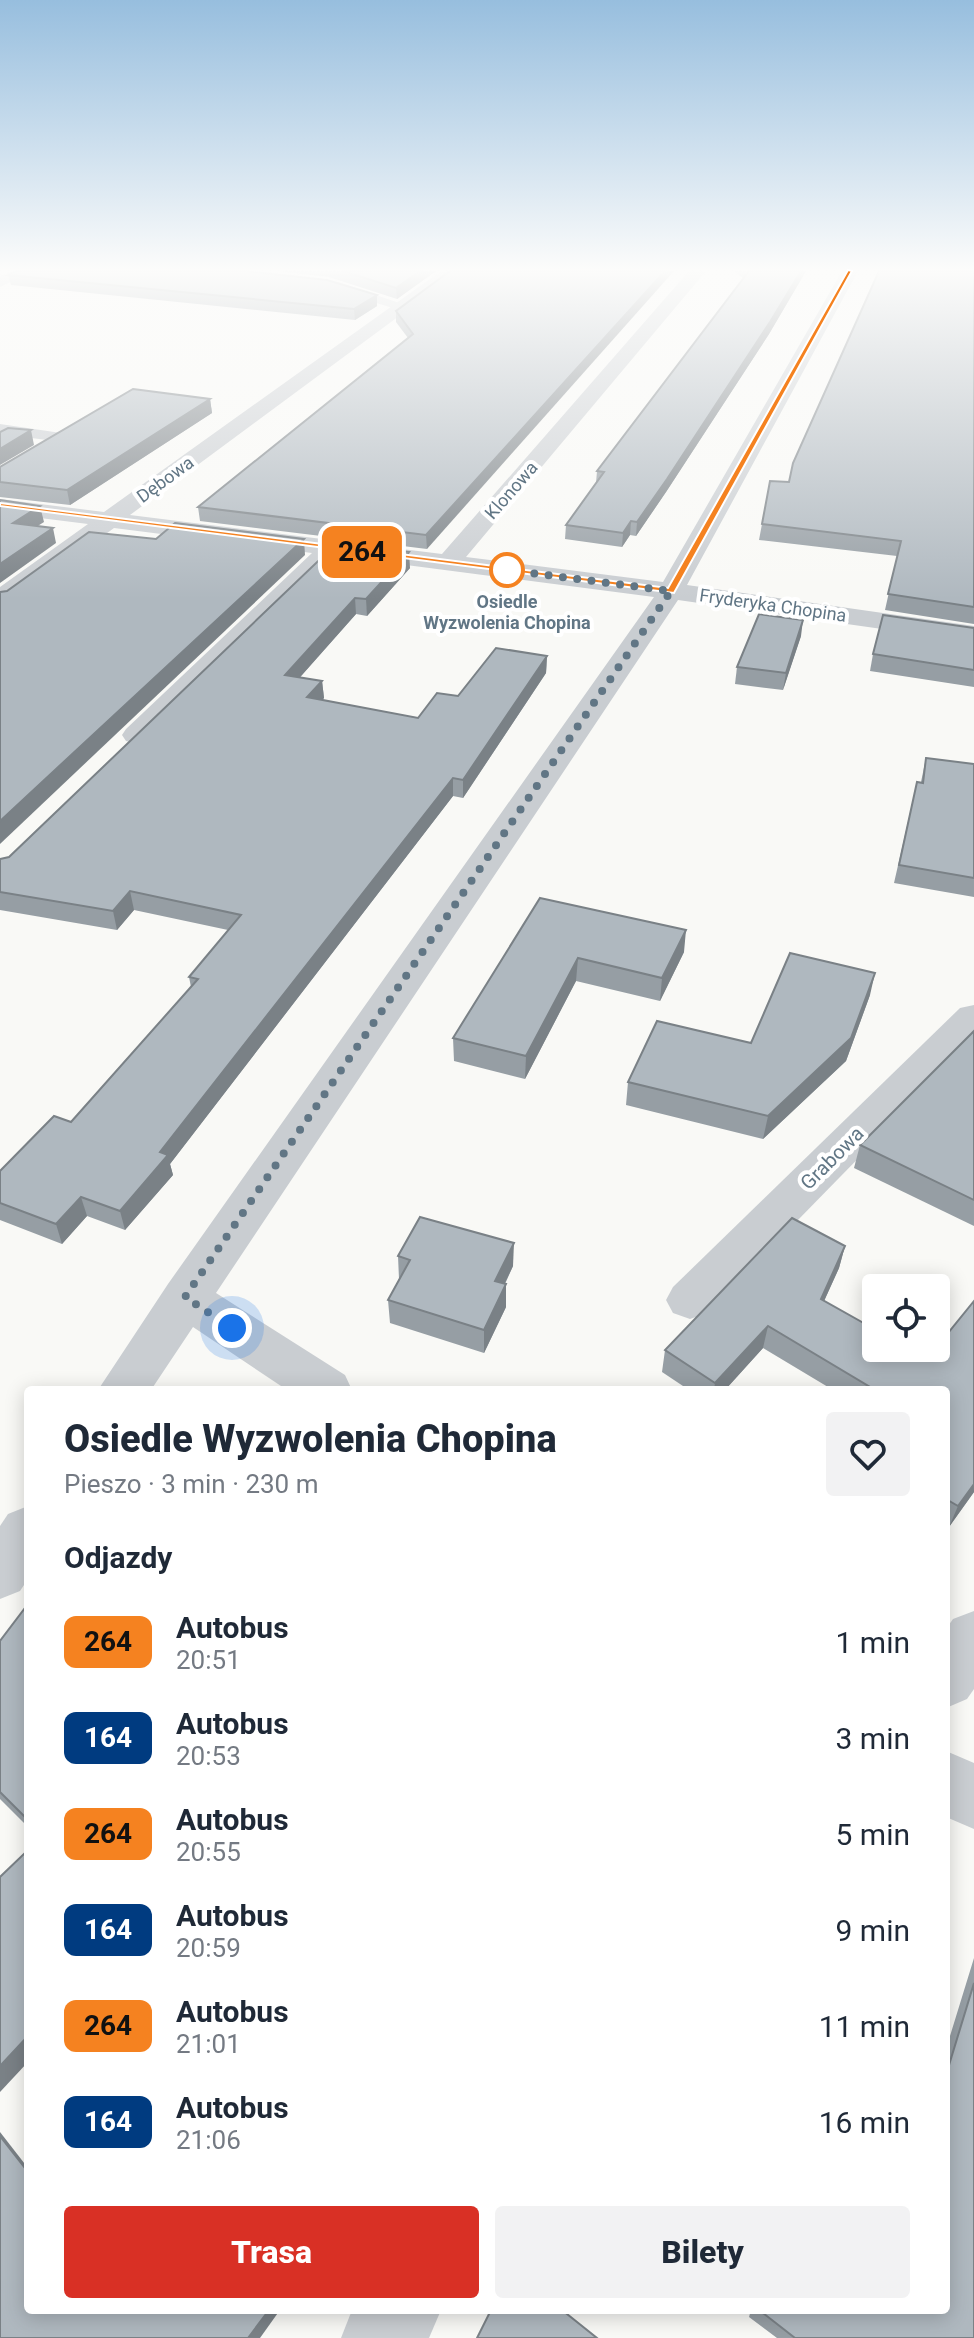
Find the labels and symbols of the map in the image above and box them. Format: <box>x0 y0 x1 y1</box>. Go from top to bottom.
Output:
street label: Dębowa <box>133 451 197 507</box>
street label: Klonowa <box>480 457 542 523</box>
line badge: 264 <box>316 526 408 578</box>
marker: Osiedle Wyzwolenia Chopina <box>490 553 524 587</box>
street label: Fryderyka Chopina <box>698 584 848 626</box>
place label: Osiedle Wyzwolenia Chopina <box>423 591 591 633</box>
street label: Grabowa <box>795 1121 869 1195</box>
your location <box>212 1308 252 1348</box>

